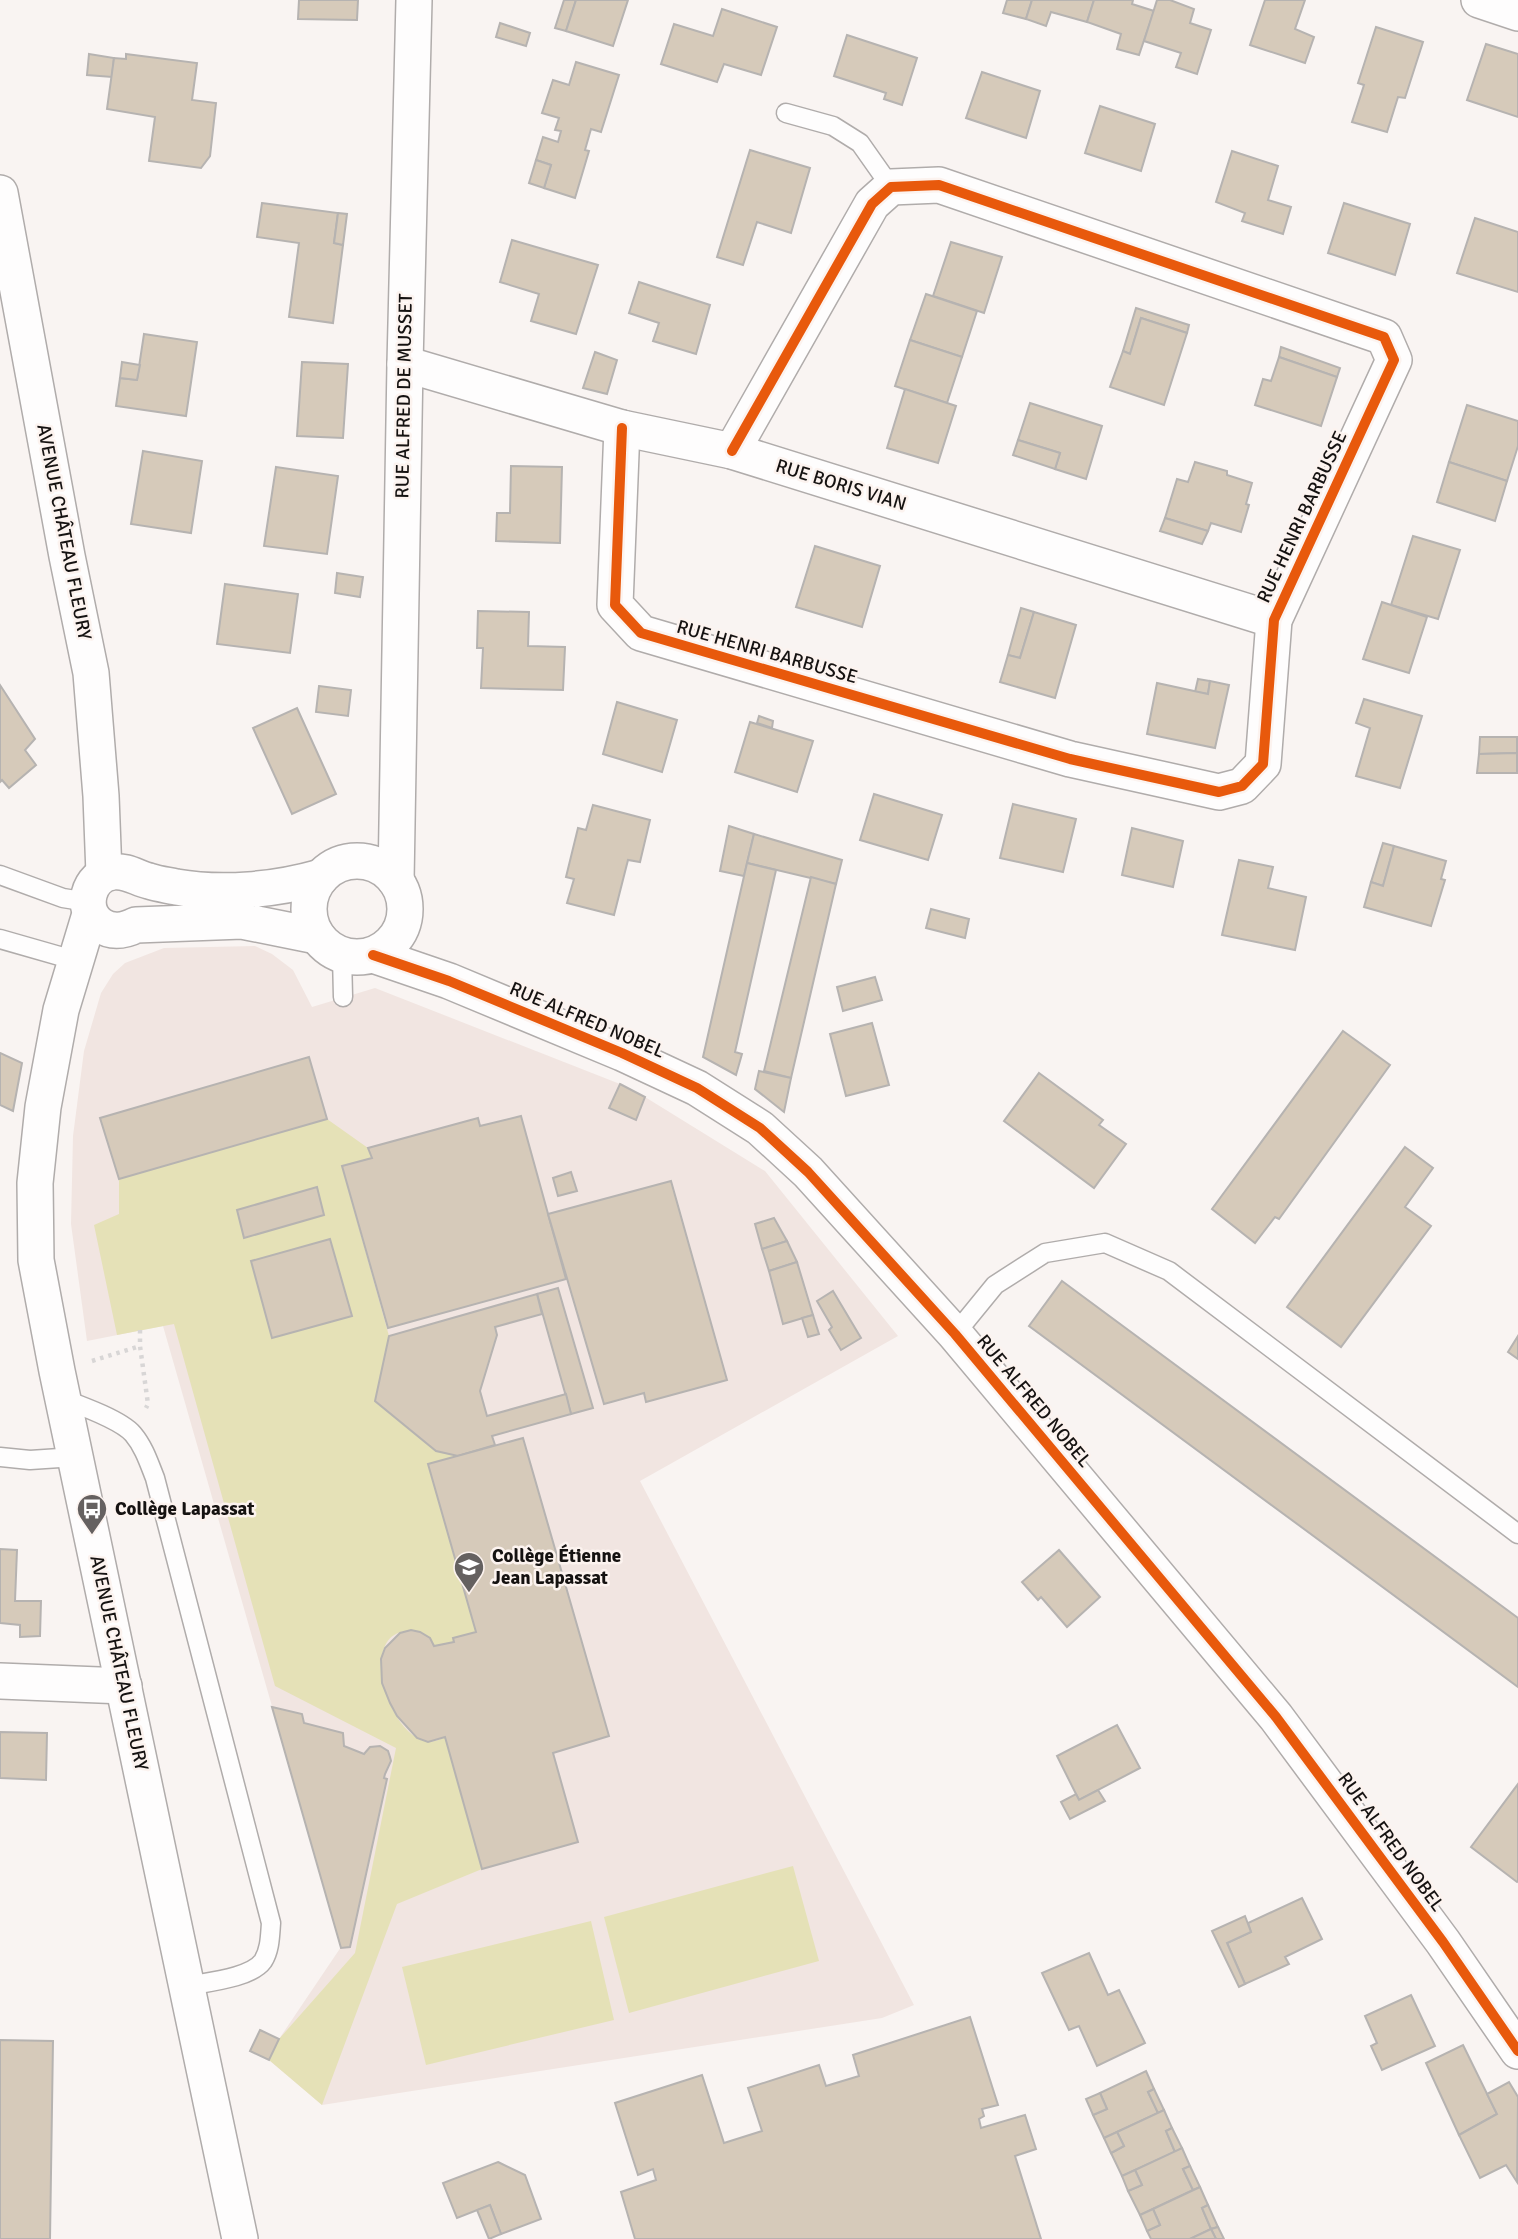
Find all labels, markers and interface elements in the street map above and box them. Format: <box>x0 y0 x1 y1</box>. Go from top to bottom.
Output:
street label: RUE ALFRED DE MUSSET <box>390 293 418 499</box>
street label: AVENUE CHÂTEAU FLEURY <box>31 422 97 642</box>
street label: RUE HENRI BARBUSSE <box>1252 427 1352 607</box>
street label: RUE BORIS VIAN <box>773 454 909 516</box>
street label: RUE HENRI BARBUSSE <box>674 615 860 689</box>
street label: RUE ALFRED NOBEL <box>506 977 668 1064</box>
street label: RUE ALFRED NOBEL <box>971 1330 1097 1473</box>
bus stop icon: Collège Lapassat <box>75 1492 109 1536</box>
place label: Collège Lapassat <box>115 1497 254 1521</box>
place label: Collège Étienne Jean Lapassat <box>492 1544 621 1590</box>
school or university icon: Collège Étienne Jean Lapassat <box>452 1550 486 1594</box>
street label: AVENUE CHÂTEAU FLEURY <box>84 1553 154 1773</box>
street label: RUE ALFRED NOBEL <box>1332 1768 1450 1916</box>

